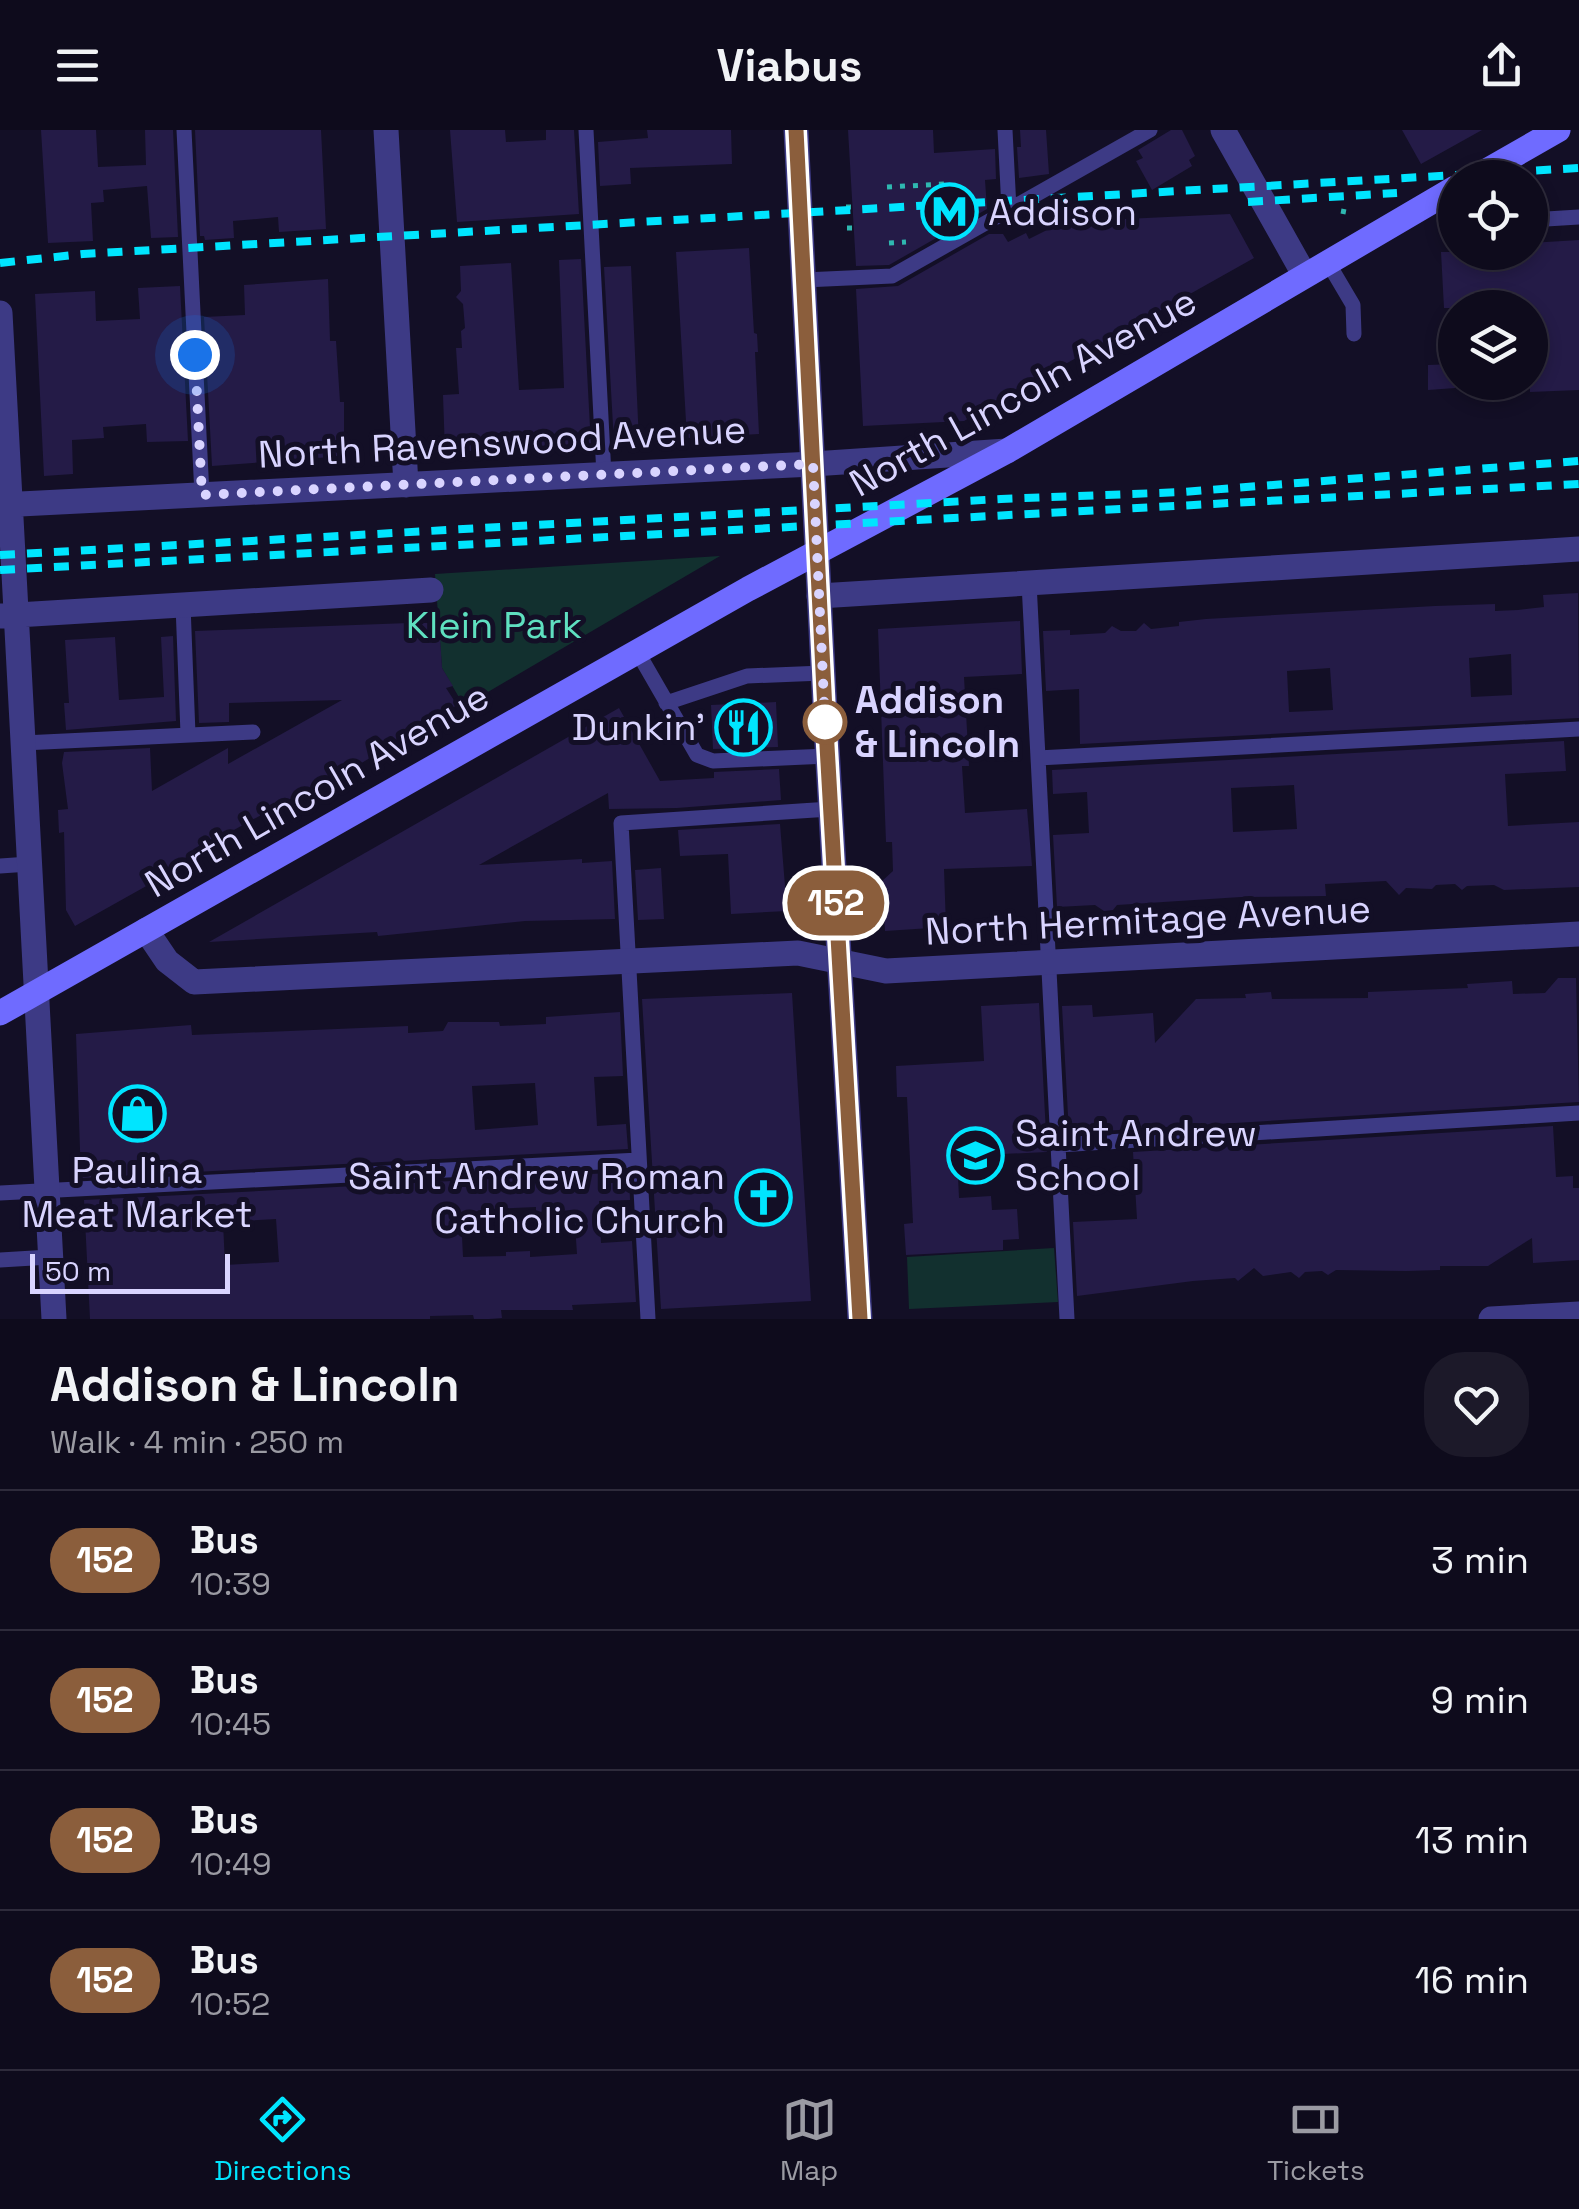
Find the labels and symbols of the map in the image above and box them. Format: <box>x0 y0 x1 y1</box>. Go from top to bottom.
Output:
metro station icon: Addison <box>919 182 979 242</box>
place label: Addison <box>988 188 1137 236</box>
street label: North Lincoln Avenue <box>841 277 1205 507</box>
your location <box>170 330 220 380</box>
street label: North Ravenswood Avenue <box>257 405 747 479</box>
park label: Klein Park <box>406 601 582 649</box>
street label: North Lincoln Avenue <box>136 672 498 908</box>
place label: Addison & Lincoln <box>855 676 1020 768</box>
restaurant icon: Dunkin' <box>714 697 774 757</box>
marker: Addison & Lincoln <box>804 701 846 743</box>
place label: Dunkin' <box>572 703 705 751</box>
line badge: 152 <box>778 870 894 936</box>
street label: North Hermitage Avenue <box>924 884 1372 956</box>
shop icon: Paulina Meat Market <box>107 1083 167 1143</box>
place label: Saint Andrew School <box>1015 1109 1257 1201</box>
school or university icon: Saint Andrew School <box>946 1125 1006 1185</box>
place label: Paulina Meat Market <box>22 1146 252 1238</box>
place label: Saint Andrew Roman Catholic Church <box>348 1152 725 1244</box>
church icon: Saint Andrew Roman Catholic Church <box>734 1168 794 1228</box>
scale bar <box>30 1249 230 1294</box>

